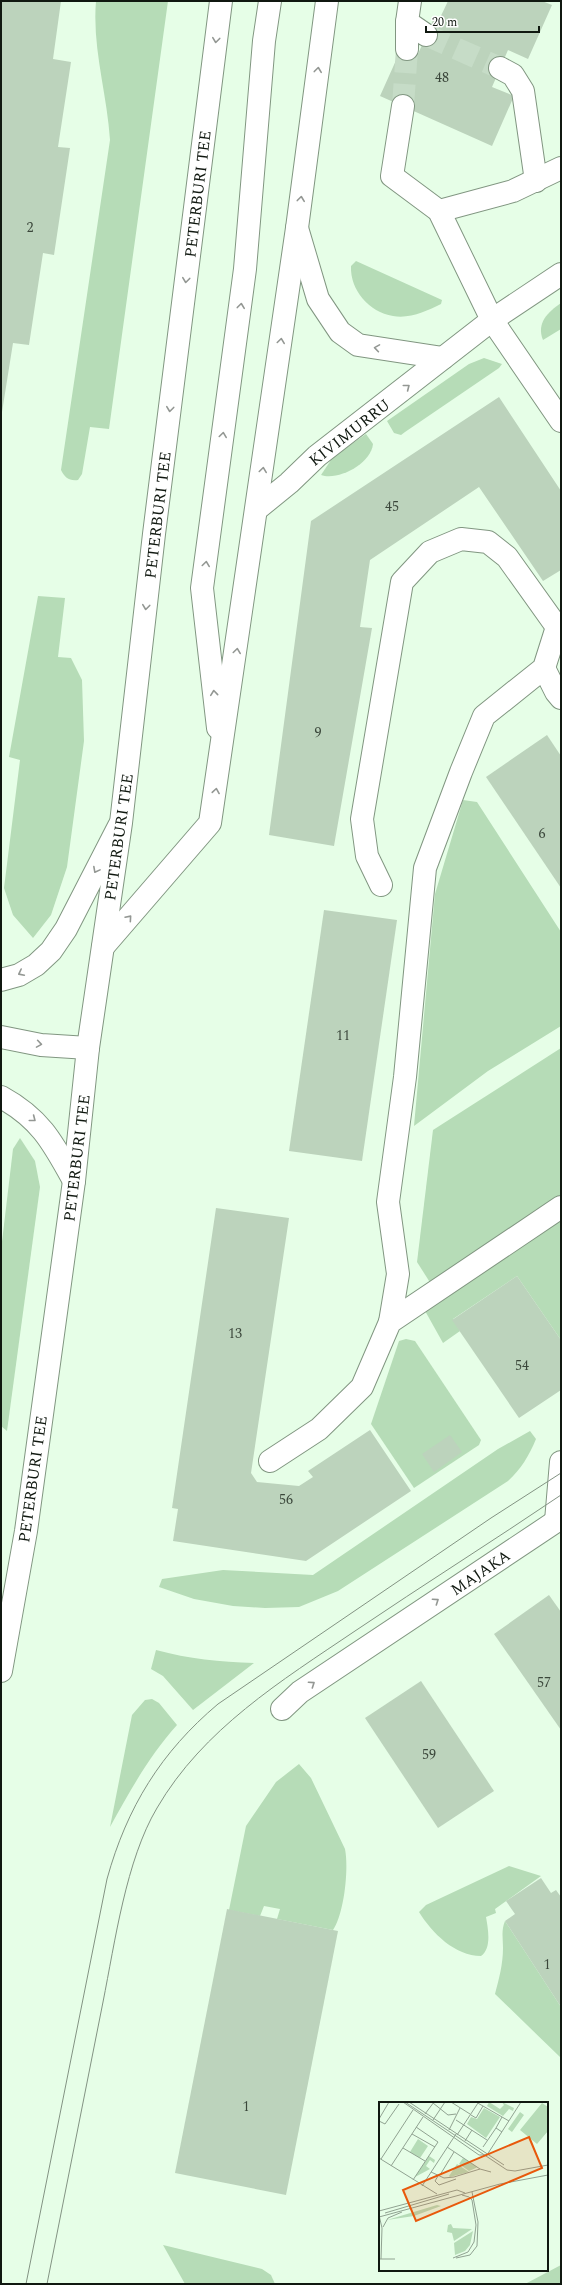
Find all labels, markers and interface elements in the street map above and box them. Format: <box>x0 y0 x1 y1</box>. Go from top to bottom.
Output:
scale bar <box>426 8 539 34</box>
text: 20 m <box>432 13 457 32</box>
one-way arrow <box>212 37 221 43</box>
one-way arrow <box>313 67 322 73</box>
house number: 48 <box>435 67 449 88</box>
street label: PETERBURI TEE <box>178 129 218 259</box>
one-way arrow <box>296 196 305 202</box>
house number: 2 <box>27 217 34 238</box>
one-way arrow <box>182 277 191 283</box>
one-way arrow <box>236 303 245 309</box>
one-way arrow <box>276 338 285 344</box>
one-way arrow <box>374 344 380 353</box>
one-way arrow <box>402 384 409 391</box>
street label: KIVIMURRU <box>304 393 396 472</box>
one-way arrow <box>166 406 175 412</box>
one-way arrow <box>218 432 227 438</box>
street label: PETERBURI TEE <box>138 450 178 580</box>
one-way arrow <box>258 467 267 473</box>
house number: 45 <box>385 496 399 517</box>
one-way arrow <box>201 560 210 567</box>
one-way arrow <box>142 604 151 610</box>
one-way arrow <box>232 648 241 655</box>
one-way arrow <box>210 690 219 696</box>
house number: 9 <box>315 722 322 743</box>
street label: PETERBURI TEE <box>98 772 140 902</box>
one-way arrow <box>211 788 220 794</box>
house number: 6 <box>539 823 546 844</box>
one-way arrow <box>94 866 101 874</box>
one-way arrow <box>124 915 131 922</box>
one-way arrow <box>18 968 25 976</box>
house number: 11 <box>336 1025 350 1046</box>
one-way arrow <box>36 1039 42 1048</box>
street label: PETERBURI TEE <box>57 1093 97 1223</box>
one-way arrow <box>28 1115 35 1122</box>
house number: 13 <box>228 1323 242 1344</box>
house number: 54 <box>515 1355 529 1376</box>
street label: PETERBURI TEE <box>12 1414 54 1544</box>
house number: 56 <box>279 1489 293 1510</box>
street label: MAJAKA <box>446 1544 515 1602</box>
one-way arrow <box>432 1598 439 1606</box>
house number: 57 <box>537 1672 551 1693</box>
one-way arrow <box>308 1681 315 1689</box>
house number: 59 <box>422 1744 436 1765</box>
house number: 1 <box>544 1954 551 1975</box>
house number: 1 <box>243 2096 250 2117</box>
inset map <box>379 2102 548 2271</box>

